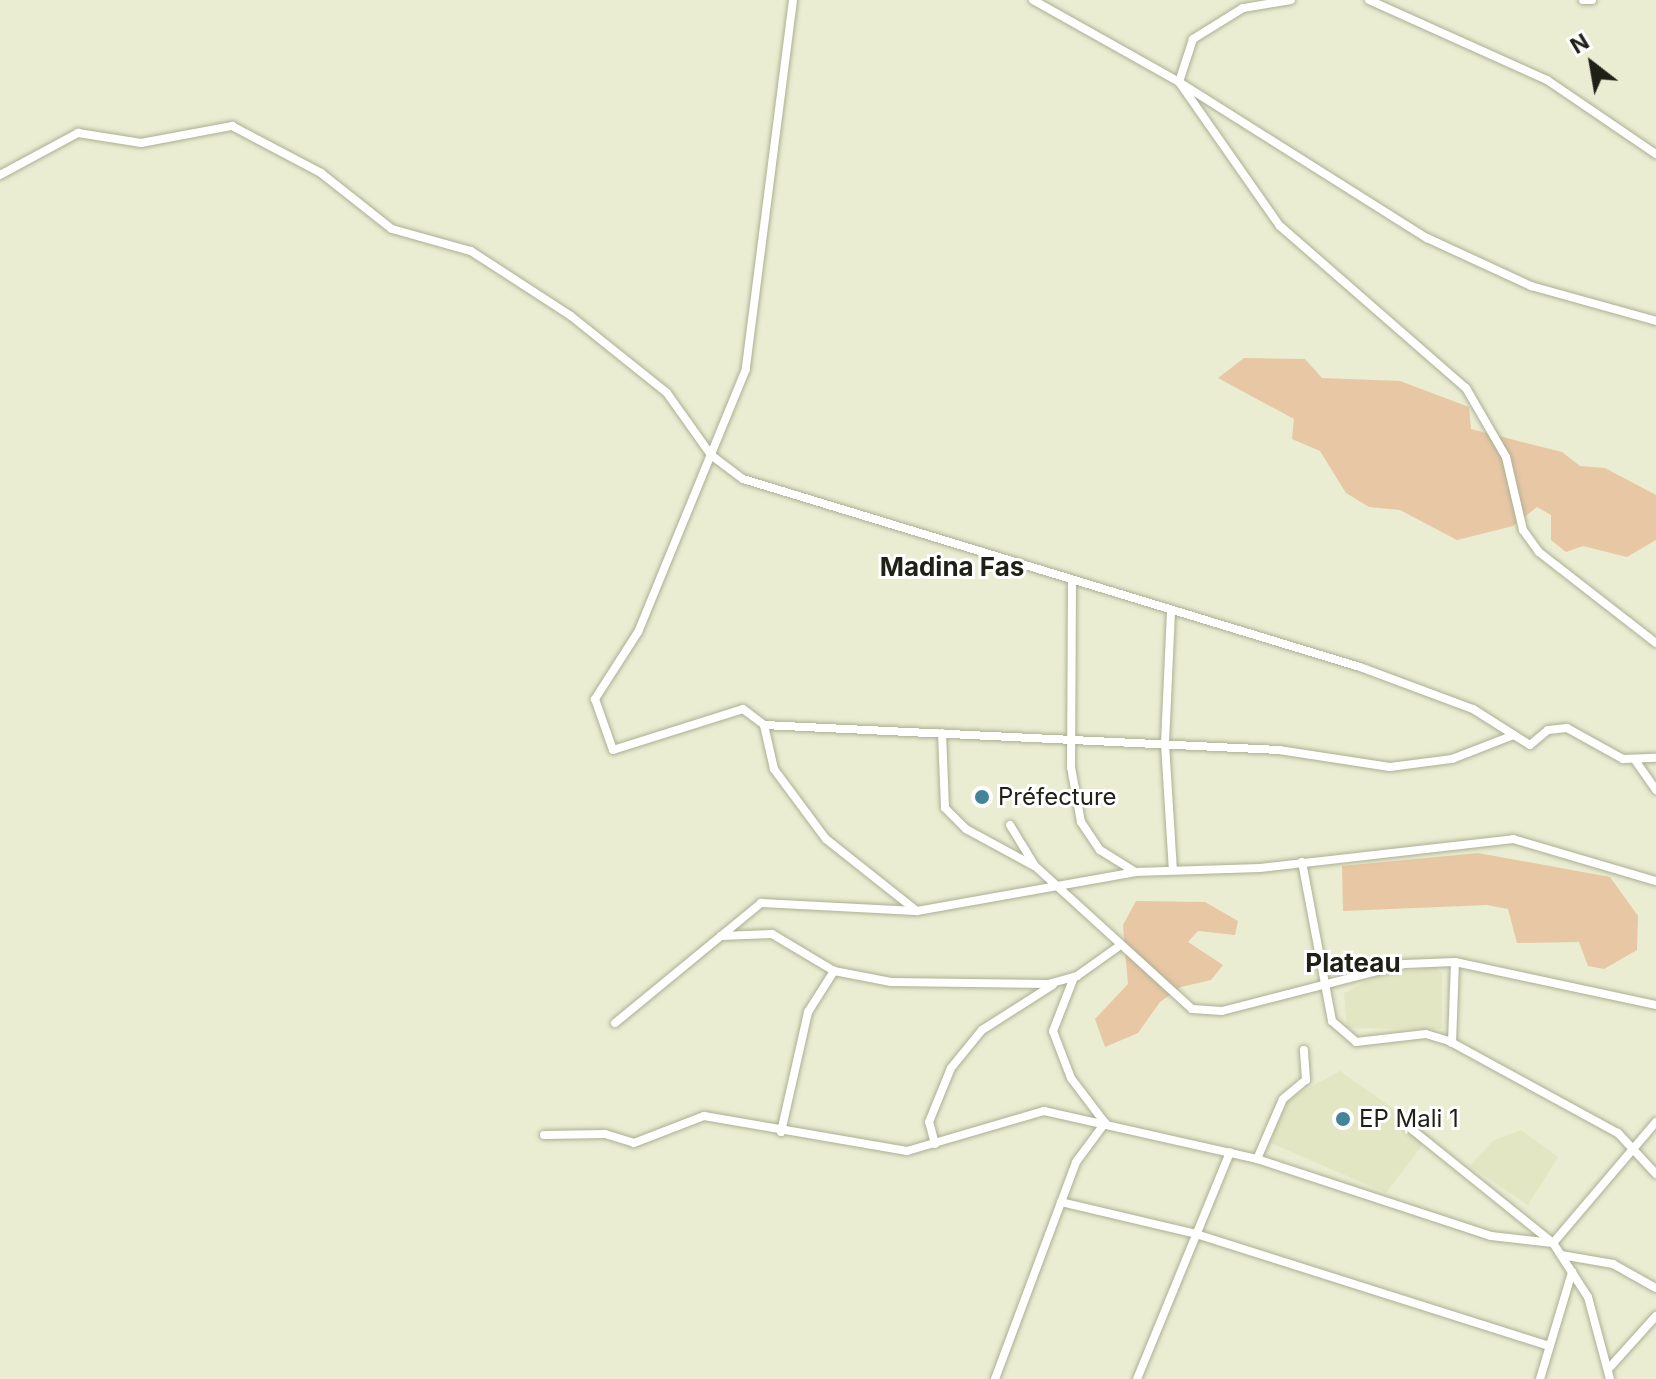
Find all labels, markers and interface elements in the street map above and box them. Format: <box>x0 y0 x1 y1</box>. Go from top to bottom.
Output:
north arrow <box>1552 24 1632 104</box>
text: N <box>1566 28 1594 59</box>
district label: Madina Fas <box>880 551 1024 583</box>
place label: Préfecture <box>998 783 1117 811</box>
marker: Préfecture <box>973 788 991 806</box>
district label: Plateau <box>1305 947 1401 979</box>
place label: EP Mali 1 <box>1359 1105 1459 1133</box>
marker: EP Mali 1 <box>1334 1110 1352 1128</box>

